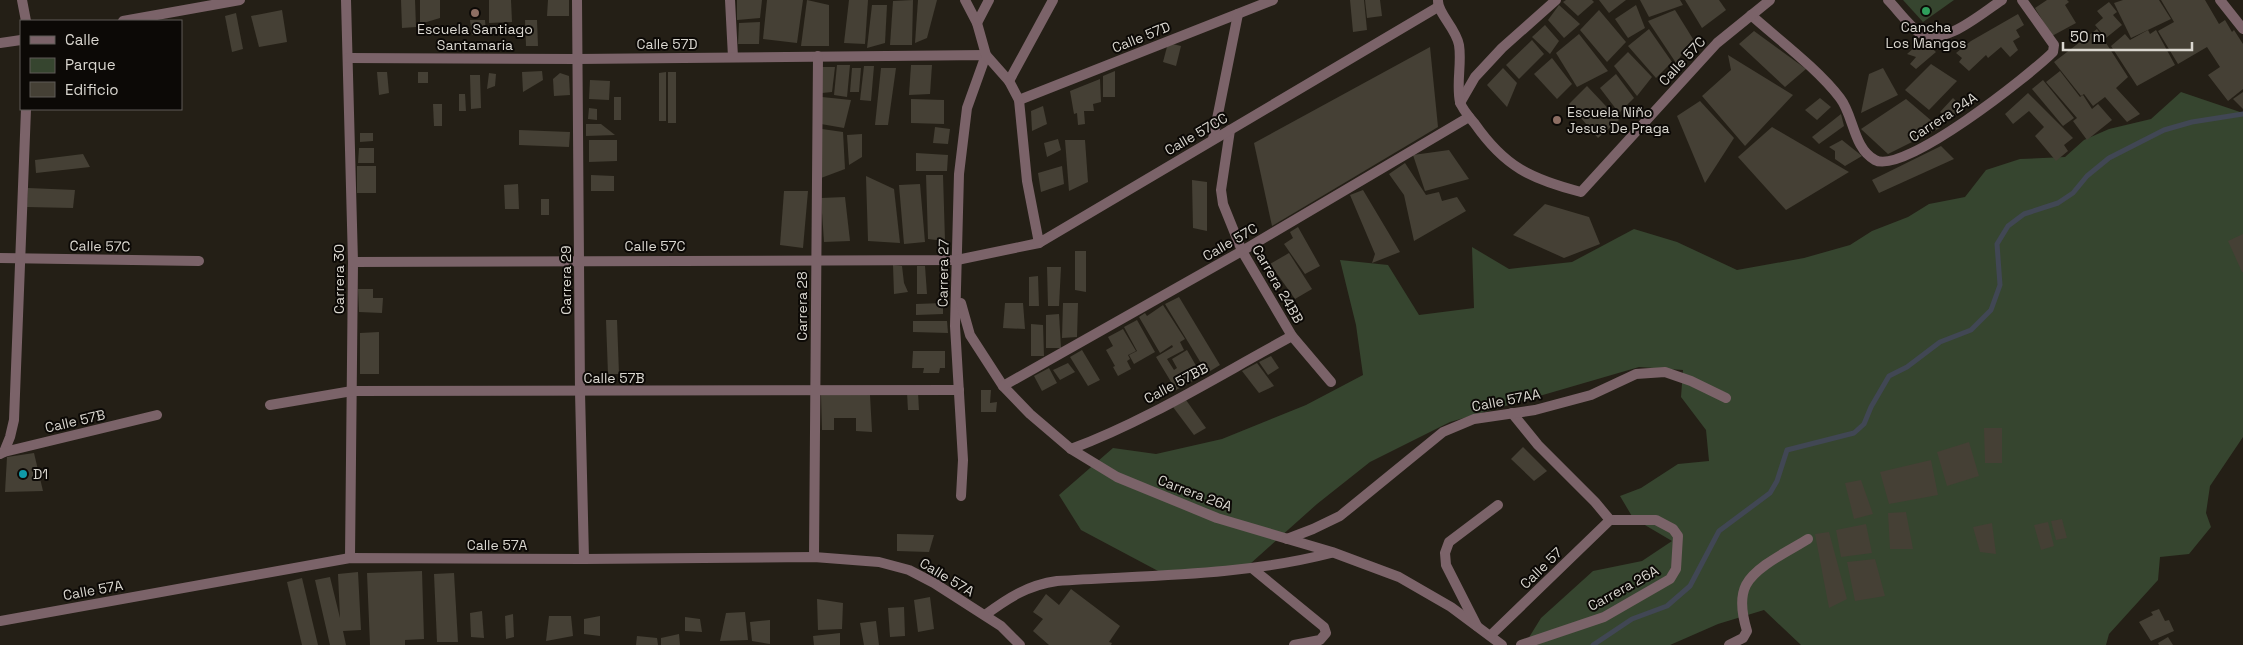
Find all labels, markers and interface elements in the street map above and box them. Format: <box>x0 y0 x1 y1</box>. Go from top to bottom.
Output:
marker: Cancha Los Mangos <box>1920 5 1932 17</box>
marker: Escuela Santiago Santamaria <box>469 7 481 19</box>
street label: Calle 57D <box>1109 17 1173 57</box>
place label: Cancha Los Mangos <box>1886 18 1966 52</box>
legend <box>20 20 182 110</box>
place label: Escuela Santiago Santamaria <box>417 20 533 54</box>
scale bar <box>2063 20 2192 52</box>
text: 50 m <box>2070 27 2105 46</box>
text: Calle <box>65 30 100 49</box>
street label: Calle 57C <box>1655 33 1709 89</box>
street label: Calle 57D <box>636 35 698 53</box>
text: Parque <box>65 55 116 74</box>
text: Edificio <box>65 80 119 99</box>
street label: Carrera 24A <box>1905 88 1981 146</box>
place label: Escuela Niño Jesus De Praga <box>1567 103 1670 137</box>
street label: Calle 57CC <box>1161 109 1231 159</box>
marker: Escuela Niño Jesus De Praga <box>1551 114 1563 126</box>
street label: Calle 57C <box>1199 219 1261 265</box>
street label: Calle 57C <box>69 236 131 256</box>
street label: Calle 57C <box>625 237 685 255</box>
street label: Carrera 27 <box>933 238 953 307</box>
street label: Carrera 24BB <box>1248 242 1308 326</box>
street label: Carrera 30 <box>330 244 348 314</box>
street label: Carrera 29 <box>557 245 575 315</box>
street label: Carrera 28 <box>793 271 811 341</box>
street label: Calle 57BB <box>1141 359 1211 407</box>
street label: Calle 57B <box>583 369 645 387</box>
street label: Calle 57AA <box>1470 384 1542 415</box>
street label: Calle 57B <box>43 405 107 437</box>
place label: D1 <box>33 465 48 483</box>
marker: D1 <box>17 468 29 480</box>
street label: Carrera 26A <box>1155 471 1235 515</box>
street label: Calle 57A <box>467 536 528 554</box>
street label: Calle 57 <box>1516 543 1566 593</box>
street label: Calle 57A <box>916 554 978 600</box>
street label: Carrera 26A <box>1584 561 1662 615</box>
street label: Calle 57A <box>62 576 125 604</box>

